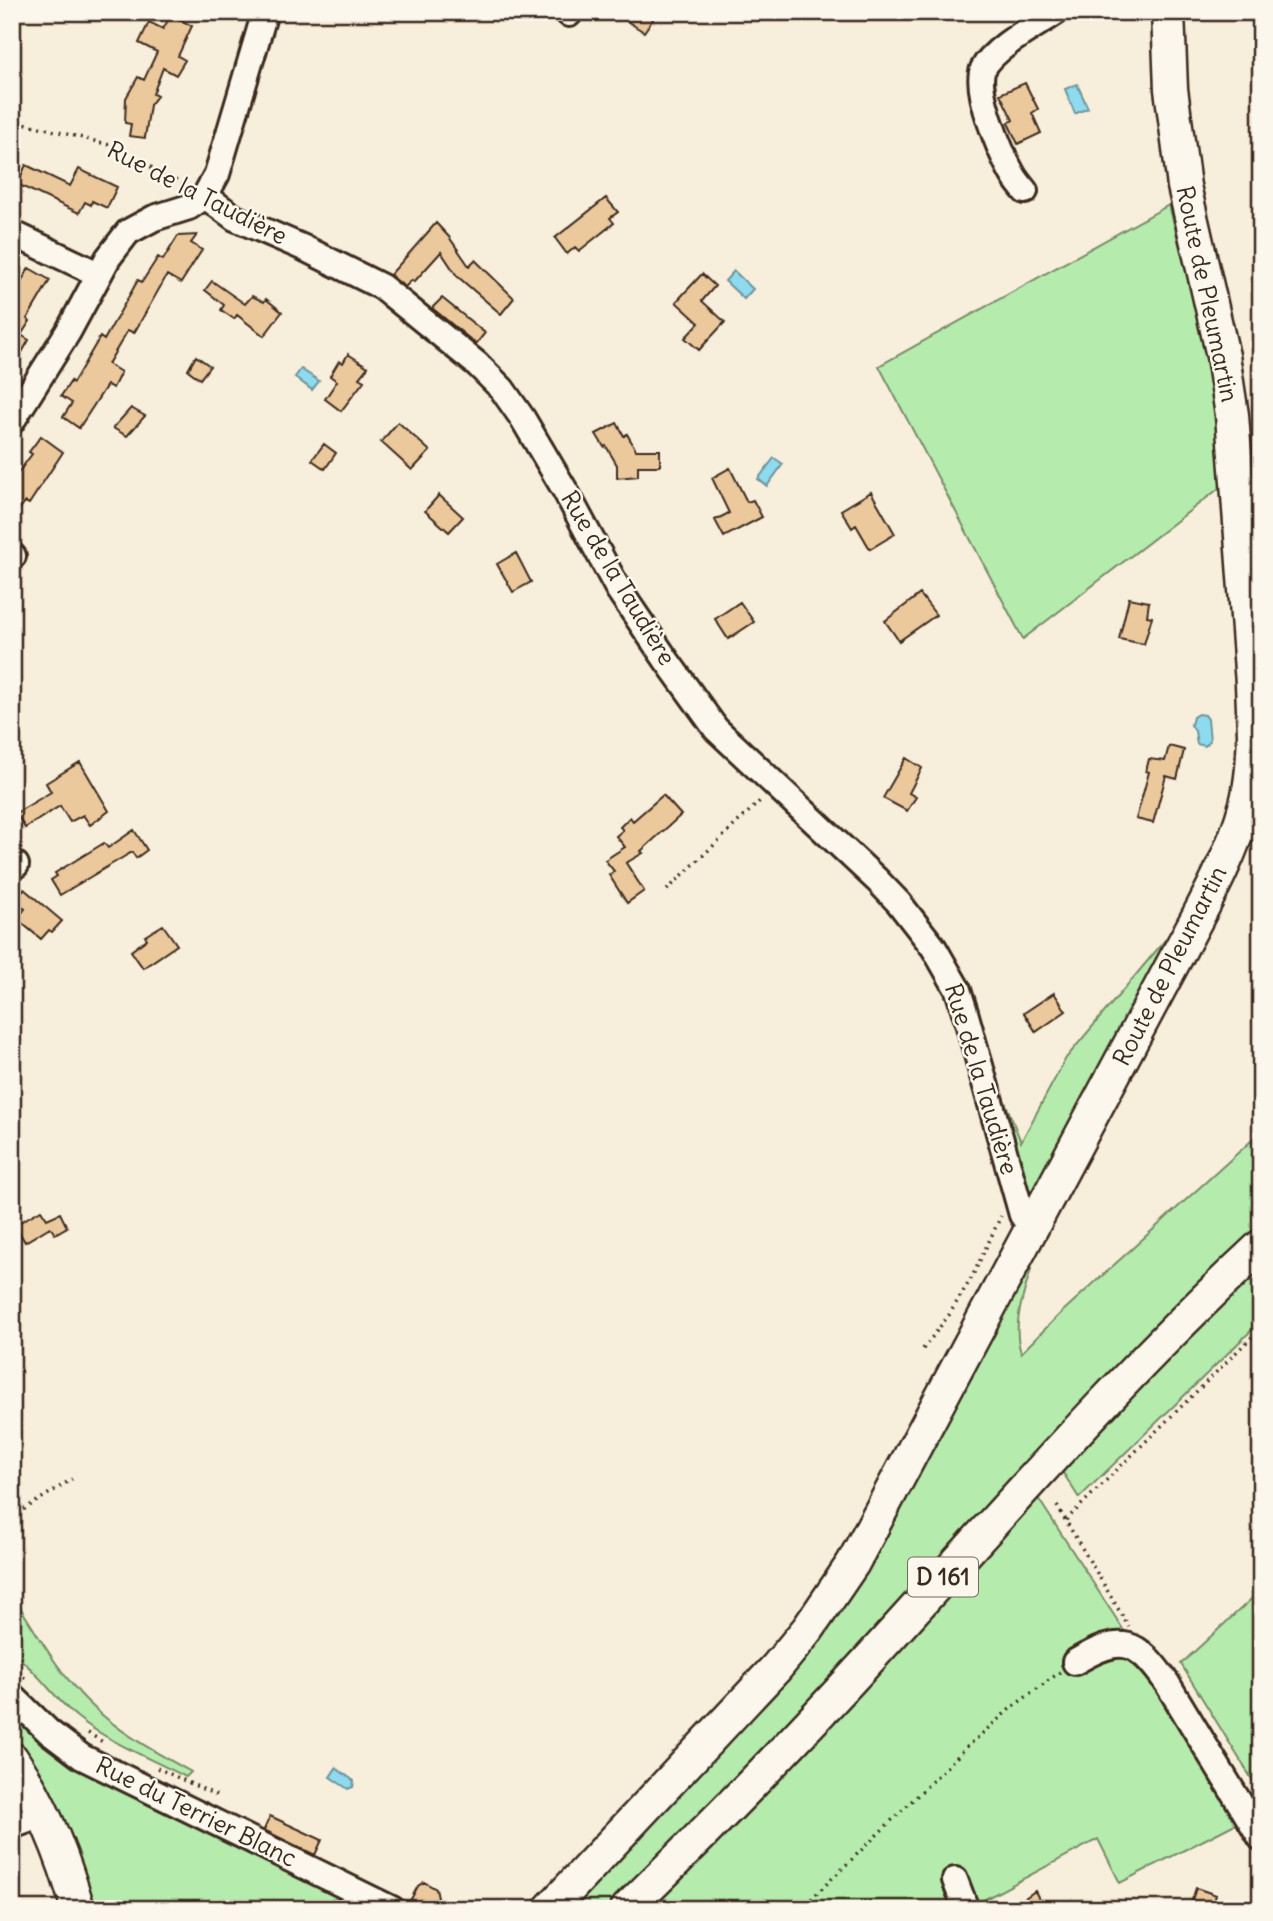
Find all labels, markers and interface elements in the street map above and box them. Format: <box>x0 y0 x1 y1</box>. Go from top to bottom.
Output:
street label: Rue de la Taudière <box>102 134 292 250</box>
street label: Route de Pleumartin <box>1170 183 1246 405</box>
street label: Rue de la Taudière <box>555 485 683 670</box>
street label: Route de Pleumartin <box>1106 860 1233 1071</box>
street label: Rue de la Taudière <box>939 980 1025 1178</box>
road number: D 161 <box>908 1558 978 1596</box>
street label: Rue du Terrier Blanc <box>91 1749 302 1873</box>

